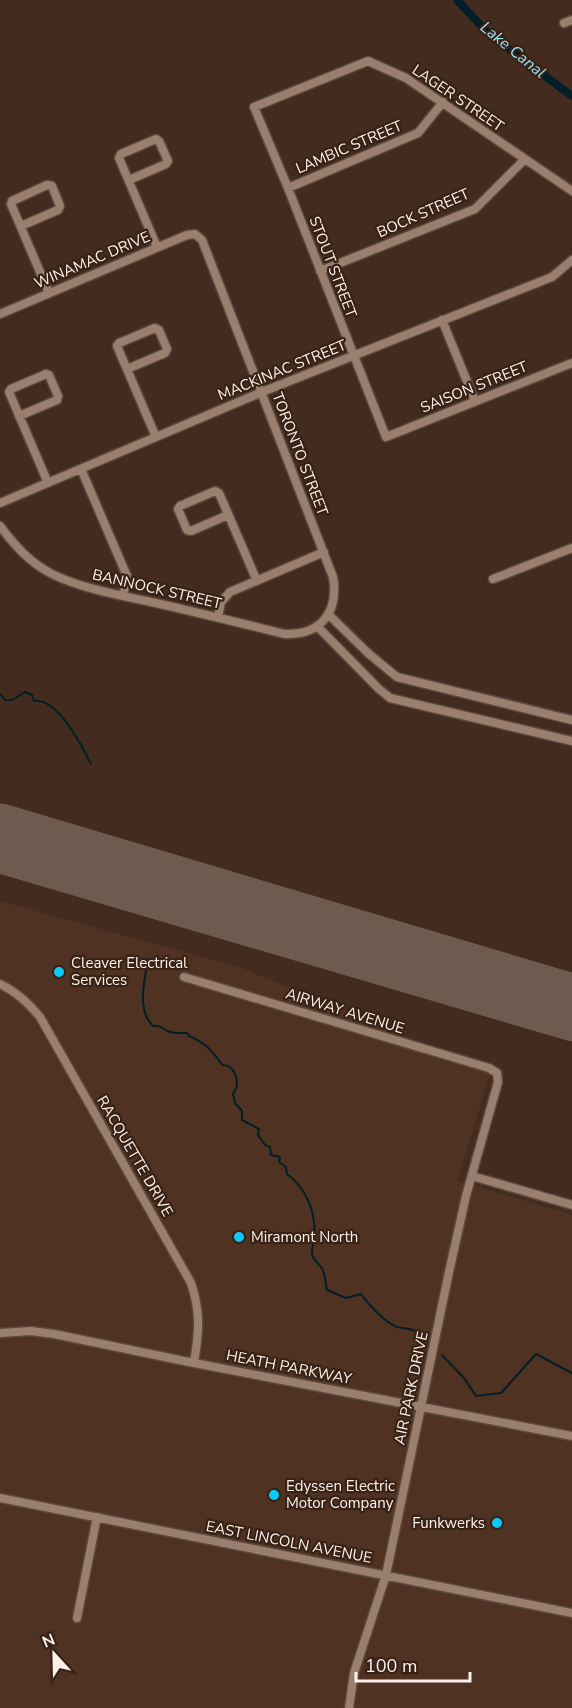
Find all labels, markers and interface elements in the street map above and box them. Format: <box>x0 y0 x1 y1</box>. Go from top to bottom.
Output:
water label: Lake Canal <box>475 17 551 84</box>
street label: LAGER STREET <box>408 60 508 136</box>
street label: LAMBIC STREET <box>293 116 405 178</box>
street label: BOCK STREET <box>374 184 472 242</box>
street label: STOUT STREET <box>304 213 362 321</box>
street label: WINAMAC DRIVE <box>31 227 153 293</box>
street label: MACKINAC STREET <box>215 335 349 405</box>
street label: SAISON STREET <box>417 356 531 418</box>
street label: TORONTO STREET <box>267 389 333 519</box>
street label: BANNOCK STREET <box>90 564 224 614</box>
place label: Cleaver Electrical Services <box>71 953 188 990</box>
marker: Cleaver Electrical Services <box>52 965 66 979</box>
street label: AIRWAY AVENUE <box>283 983 407 1039</box>
street label: RACQUETTE DRIVE <box>92 1092 178 1220</box>
place label: Miramont North <box>251 1227 358 1247</box>
marker: Miramont North <box>232 1230 246 1244</box>
street label: AIR PARK DRIVE <box>389 1329 433 1447</box>
street label: HEATH PARKWAY <box>225 1345 354 1389</box>
place label: Edyssen Electric Motor Company <box>286 1476 395 1513</box>
marker: Edyssen Electric Motor Company <box>267 1488 281 1502</box>
place label: Funkwerks <box>412 1513 485 1533</box>
street label: EAST LINCOLN AVENUE <box>204 1516 374 1568</box>
marker: Funkwerks <box>490 1516 504 1530</box>
north arrow <box>24 1624 84 1684</box>
text: N <box>39 1629 58 1653</box>
scale bar <box>356 1645 470 1683</box>
text: 100 m <box>365 1654 417 1678</box>

